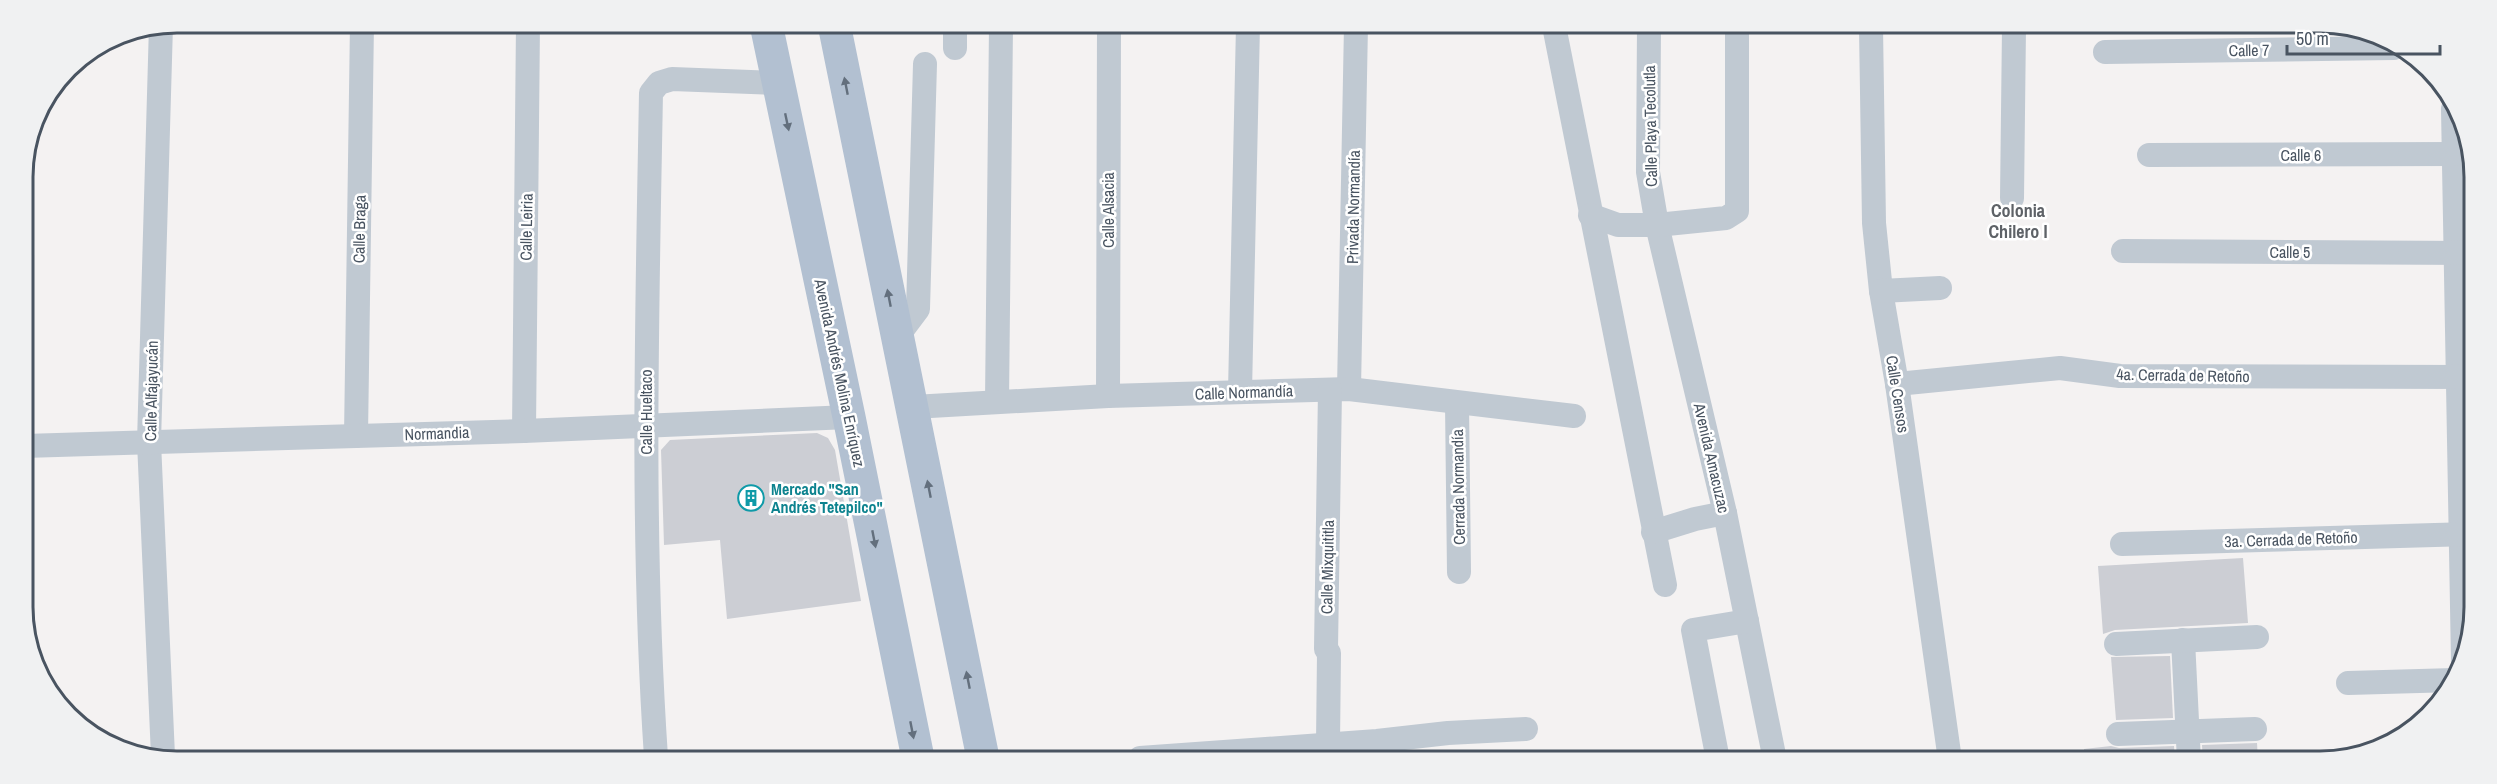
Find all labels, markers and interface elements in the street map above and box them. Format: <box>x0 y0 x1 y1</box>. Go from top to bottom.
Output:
scale bar <box>2287 18 2440 56</box>
text: 50 m <box>2296 26 2329 51</box>
street label: Calle 7 <box>2228 39 2270 61</box>
street label: Calle Playa Tecolutla <box>1638 64 1662 187</box>
one-way arrow <box>841 77 850 96</box>
one-way arrow <box>783 113 792 132</box>
street label: Calle 6 <box>2281 144 2321 166</box>
street label: Privada Normandía <box>1341 149 1365 264</box>
street label: Calle Alsacia <box>1097 171 1119 248</box>
street label: Calle Leiria <box>514 193 538 261</box>
street label: Calle Braga <box>347 194 371 263</box>
district label: Colonia Chilero I <box>1988 198 2048 244</box>
street label: Calle 5 <box>2270 241 2310 263</box>
street label: Avenida Andrés Molina Enríquez <box>809 276 871 469</box>
one-way arrow <box>884 288 893 307</box>
street label: Calle Alfajayucán <box>139 340 163 442</box>
street label: Calle Censos <box>1881 354 1915 434</box>
street label: 4a. Cerrada de Retoño <box>2116 363 2250 387</box>
street label: Calle Hueltaco <box>635 369 657 455</box>
street label: Calle Normandía <box>1194 379 1294 405</box>
street label: Avenida Amacuzac <box>1688 400 1735 516</box>
street label: Normandia <box>404 421 471 445</box>
street label: Cerrada Normandía <box>1446 428 1470 545</box>
place label: Mercado "San Andrés Tetepilco" <box>771 478 883 518</box>
one-way arrow <box>924 479 933 498</box>
building icon: Mercado "San Andrés Tetepilco" <box>736 483 766 513</box>
street label: Calle Mixquititla <box>1315 519 1339 614</box>
street label: 3a. Cerrada de Retoño <box>2224 526 2358 552</box>
one-way arrow <box>870 530 879 549</box>
one-way arrow <box>963 670 972 689</box>
one-way arrow <box>908 721 917 740</box>

